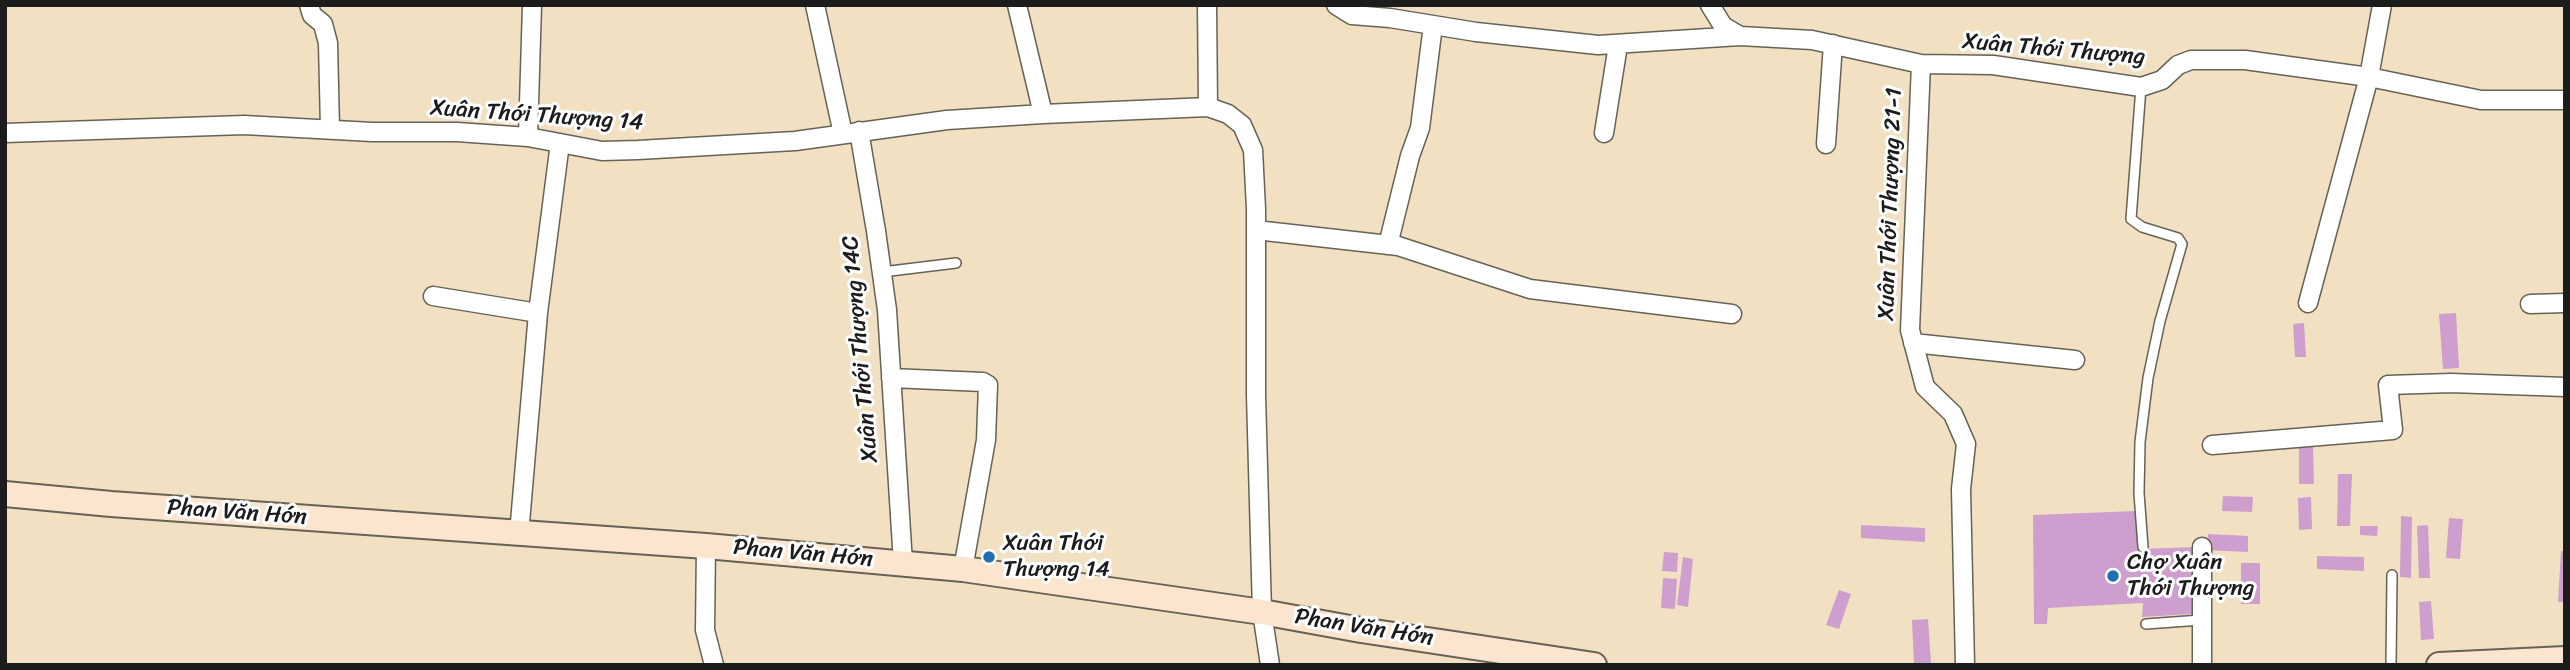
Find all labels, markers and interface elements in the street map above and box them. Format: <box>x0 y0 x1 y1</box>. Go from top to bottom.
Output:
street label: Xuân Thới Thượng <box>1962 28 2146 72</box>
street label: Xuân Thới Thượng 21-1 <box>1873 87 1909 321</box>
street label: Xuân Thới Thượng 14 <box>430 95 644 137</box>
street label: Xuân Thới Thượng 14C <box>837 234 885 464</box>
street label: Phan Văn Hớn <box>166 494 308 532</box>
place label: Xuân Thới Thượng 14 <box>1003 530 1110 584</box>
street label: Phan Văn Hớn <box>732 534 874 574</box>
marker: Xuân Thới Thượng 14 <box>981 549 997 565</box>
place label: Chợ Xuân Thới Thượng <box>2127 549 2254 603</box>
marker: Chợ Xuân Thới Thượng <box>2105 568 2121 584</box>
street label: Phan Văn Hớn <box>1293 603 1435 653</box>

